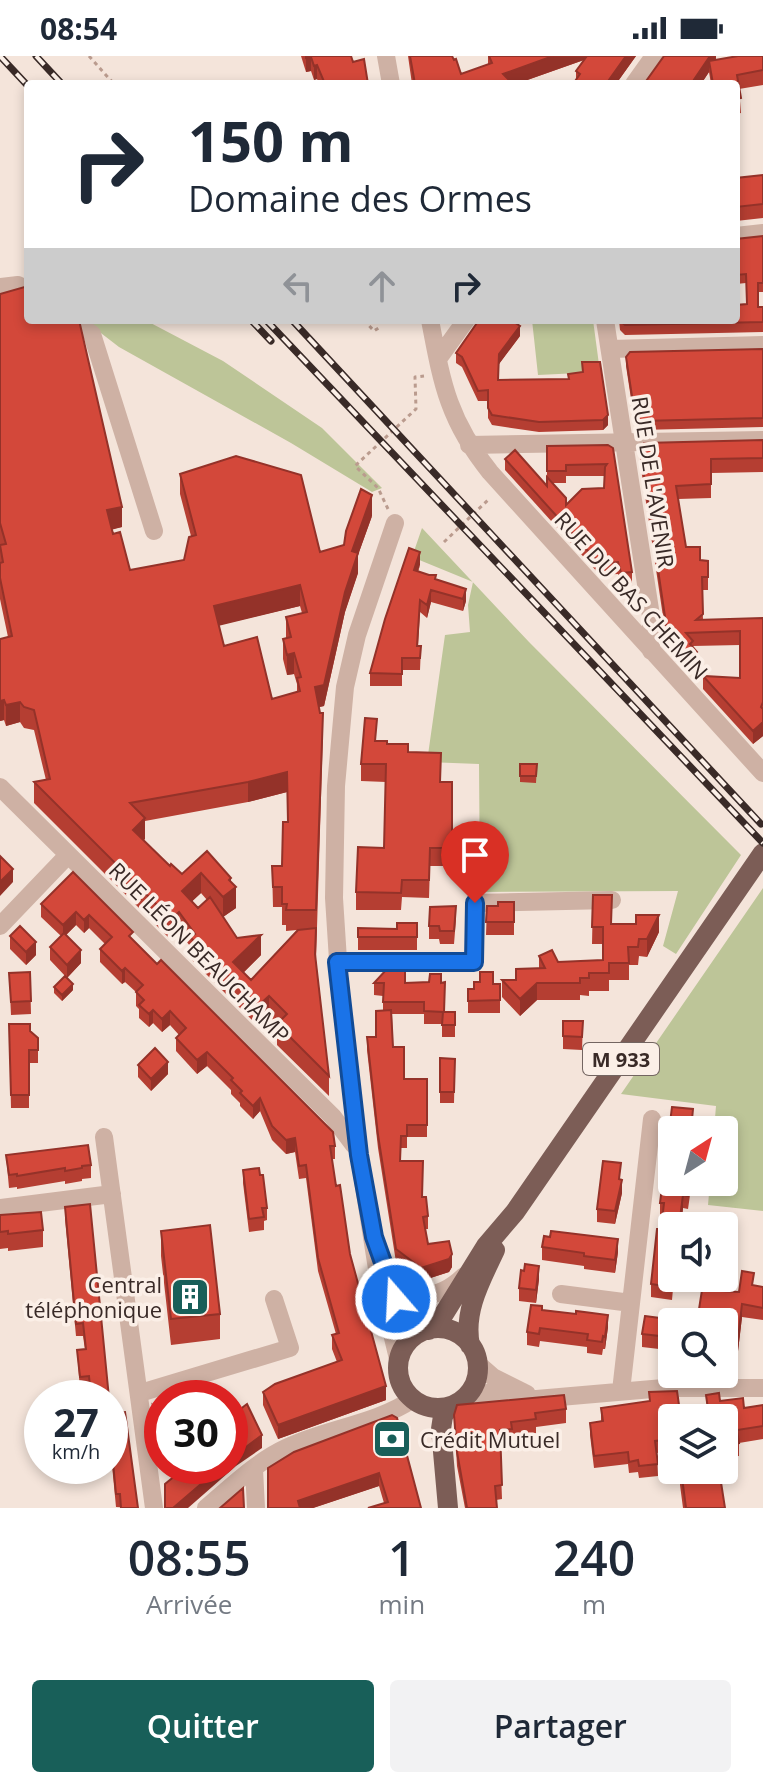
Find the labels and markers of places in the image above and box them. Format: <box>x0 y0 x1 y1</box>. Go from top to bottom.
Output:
pin <box>441 821 509 903</box>
place label: Central téléphonique <box>25 1269 162 1324</box>
building icon: Central téléphonique <box>169 1276 211 1318</box>
bank icon: Crédit Mutuel <box>371 1418 413 1460</box>
place label: Crédit Mutuel <box>420 1424 560 1454</box>

